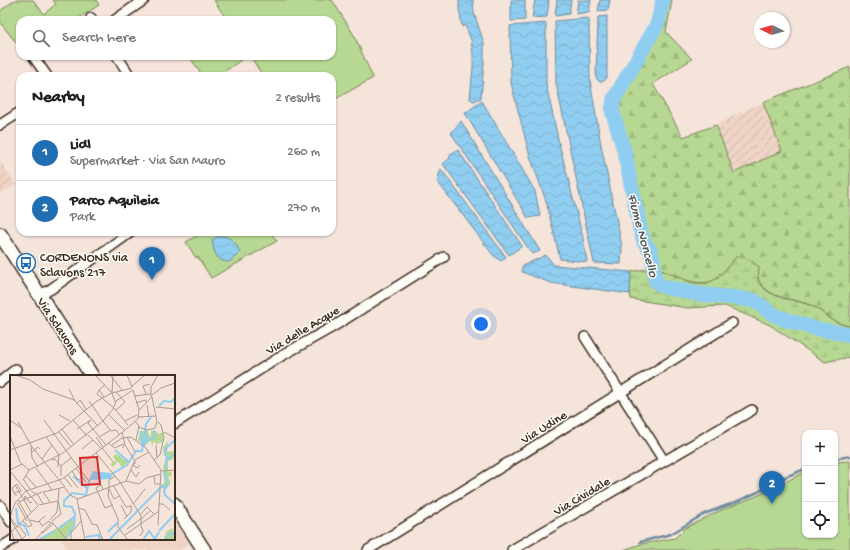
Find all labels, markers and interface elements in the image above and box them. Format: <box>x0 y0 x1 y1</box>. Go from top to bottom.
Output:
north arrow <box>754 12 790 48</box>
search box <box>16 16 336 60</box>
icon: search <box>30 27 52 49</box>
text: Search here <box>62 29 136 47</box>
text: Nearby <box>32 88 85 108</box>
text: 2 results <box>275 91 320 106</box>
text: Lidl <box>70 136 91 154</box>
text: 1 <box>42 145 48 160</box>
text: 260 m <box>287 145 320 160</box>
text: Supermarket · Via San Mauro <box>70 154 225 169</box>
text: Parco Aquileia <box>70 192 159 210</box>
water label: Fiume Noncello <box>622 192 661 280</box>
text: 2 <box>42 201 48 216</box>
text: 270 m <box>287 201 320 216</box>
text: Park <box>70 210 95 225</box>
pin: 1 <box>139 247 165 280</box>
place label: CORDENONS via Sclavons 217 <box>40 251 129 281</box>
bus stop icon: CORDENONS via Sclavons 217 <box>15 252 37 274</box>
street label: Via Sclavons <box>33 294 81 358</box>
street label: Via delle Acque <box>263 303 343 359</box>
your location <box>471 314 491 334</box>
inset map <box>10 375 175 540</box>
street label: Via Udine <box>518 408 570 449</box>
map controls <box>802 430 838 538</box>
button: + <box>802 430 838 466</box>
button: − <box>802 466 838 502</box>
pin: 2 <box>759 471 785 504</box>
street label: Via Cividale <box>550 474 613 520</box>
button: locate <box>802 502 838 538</box>

